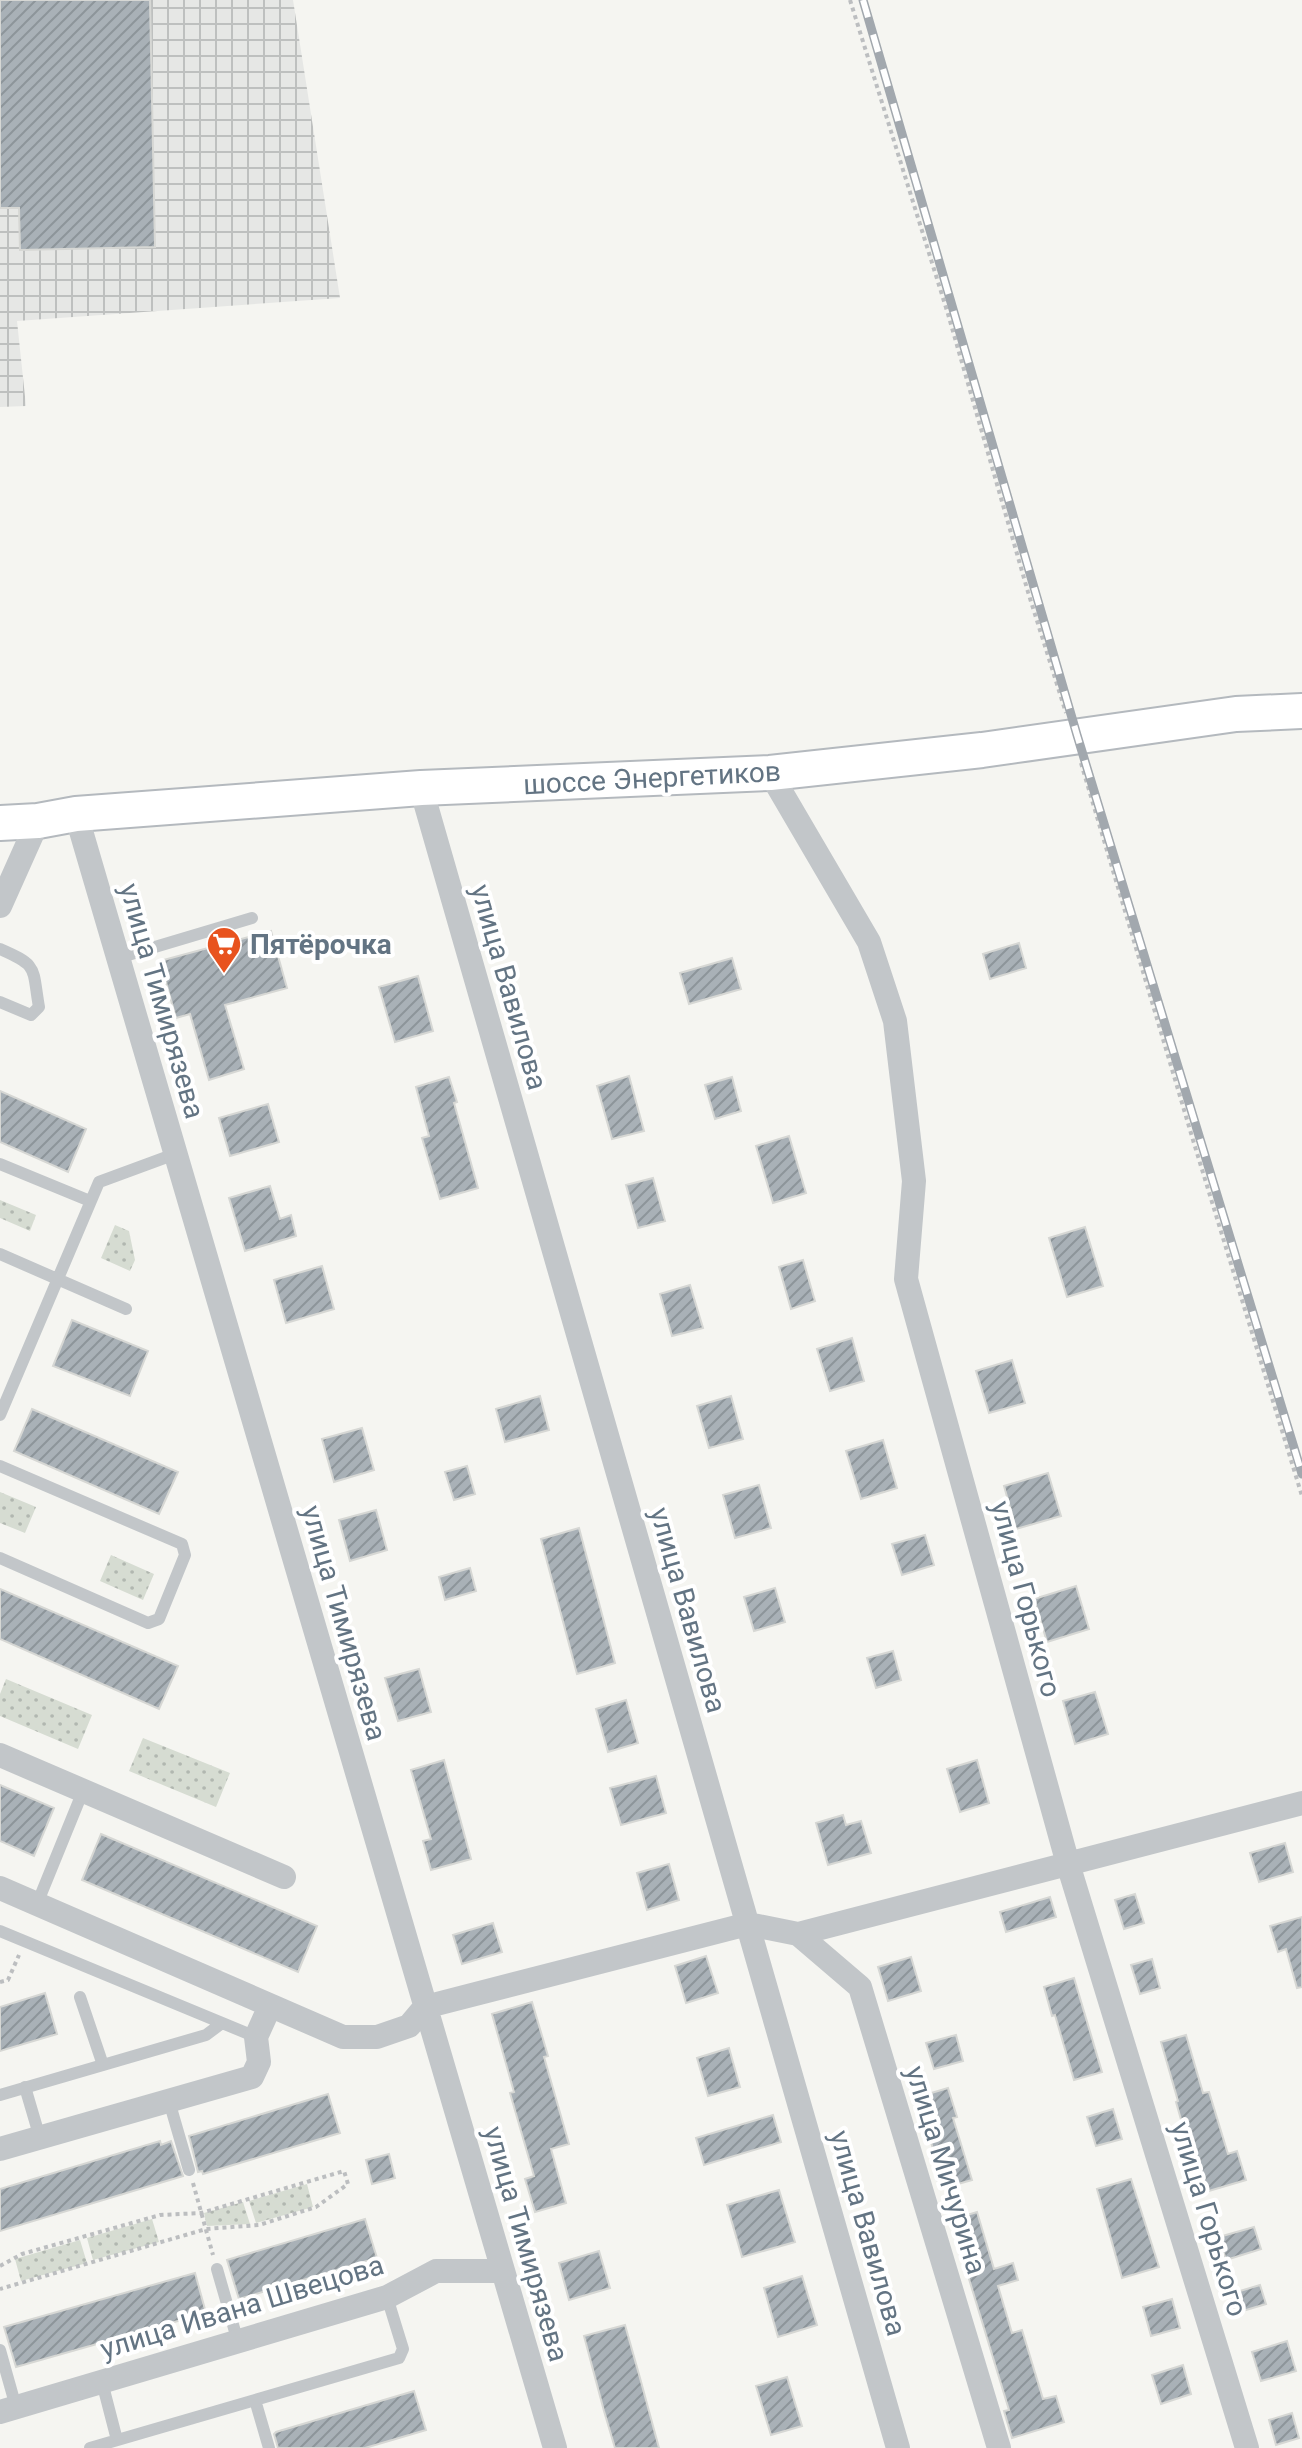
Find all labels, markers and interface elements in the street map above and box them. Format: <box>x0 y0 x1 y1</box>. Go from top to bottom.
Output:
street label: шоссе Энергетиков <box>522 755 782 801</box>
street label: улица Тимирязева <box>113 880 211 1122</box>
street label: улица Вавилова <box>464 881 554 1093</box>
supermarket icon: Пятёрочка <box>205 925 243 975</box>
place label: Пятёрочка <box>250 928 392 961</box>
street label: улица Горького <box>984 1497 1068 1701</box>
street label: улица Тимирязева <box>295 1502 393 1744</box>
street label: улица Вавилова <box>643 1504 733 1716</box>
street label: улица Мичурина <box>899 2062 993 2278</box>
street label: улица Горького <box>1164 2118 1254 2320</box>
street label: улица Тимирязева <box>477 2123 575 2365</box>
street label: улица Вавилова <box>823 2127 913 2339</box>
street label: улица Ивана Швецова <box>96 2248 388 2366</box>

